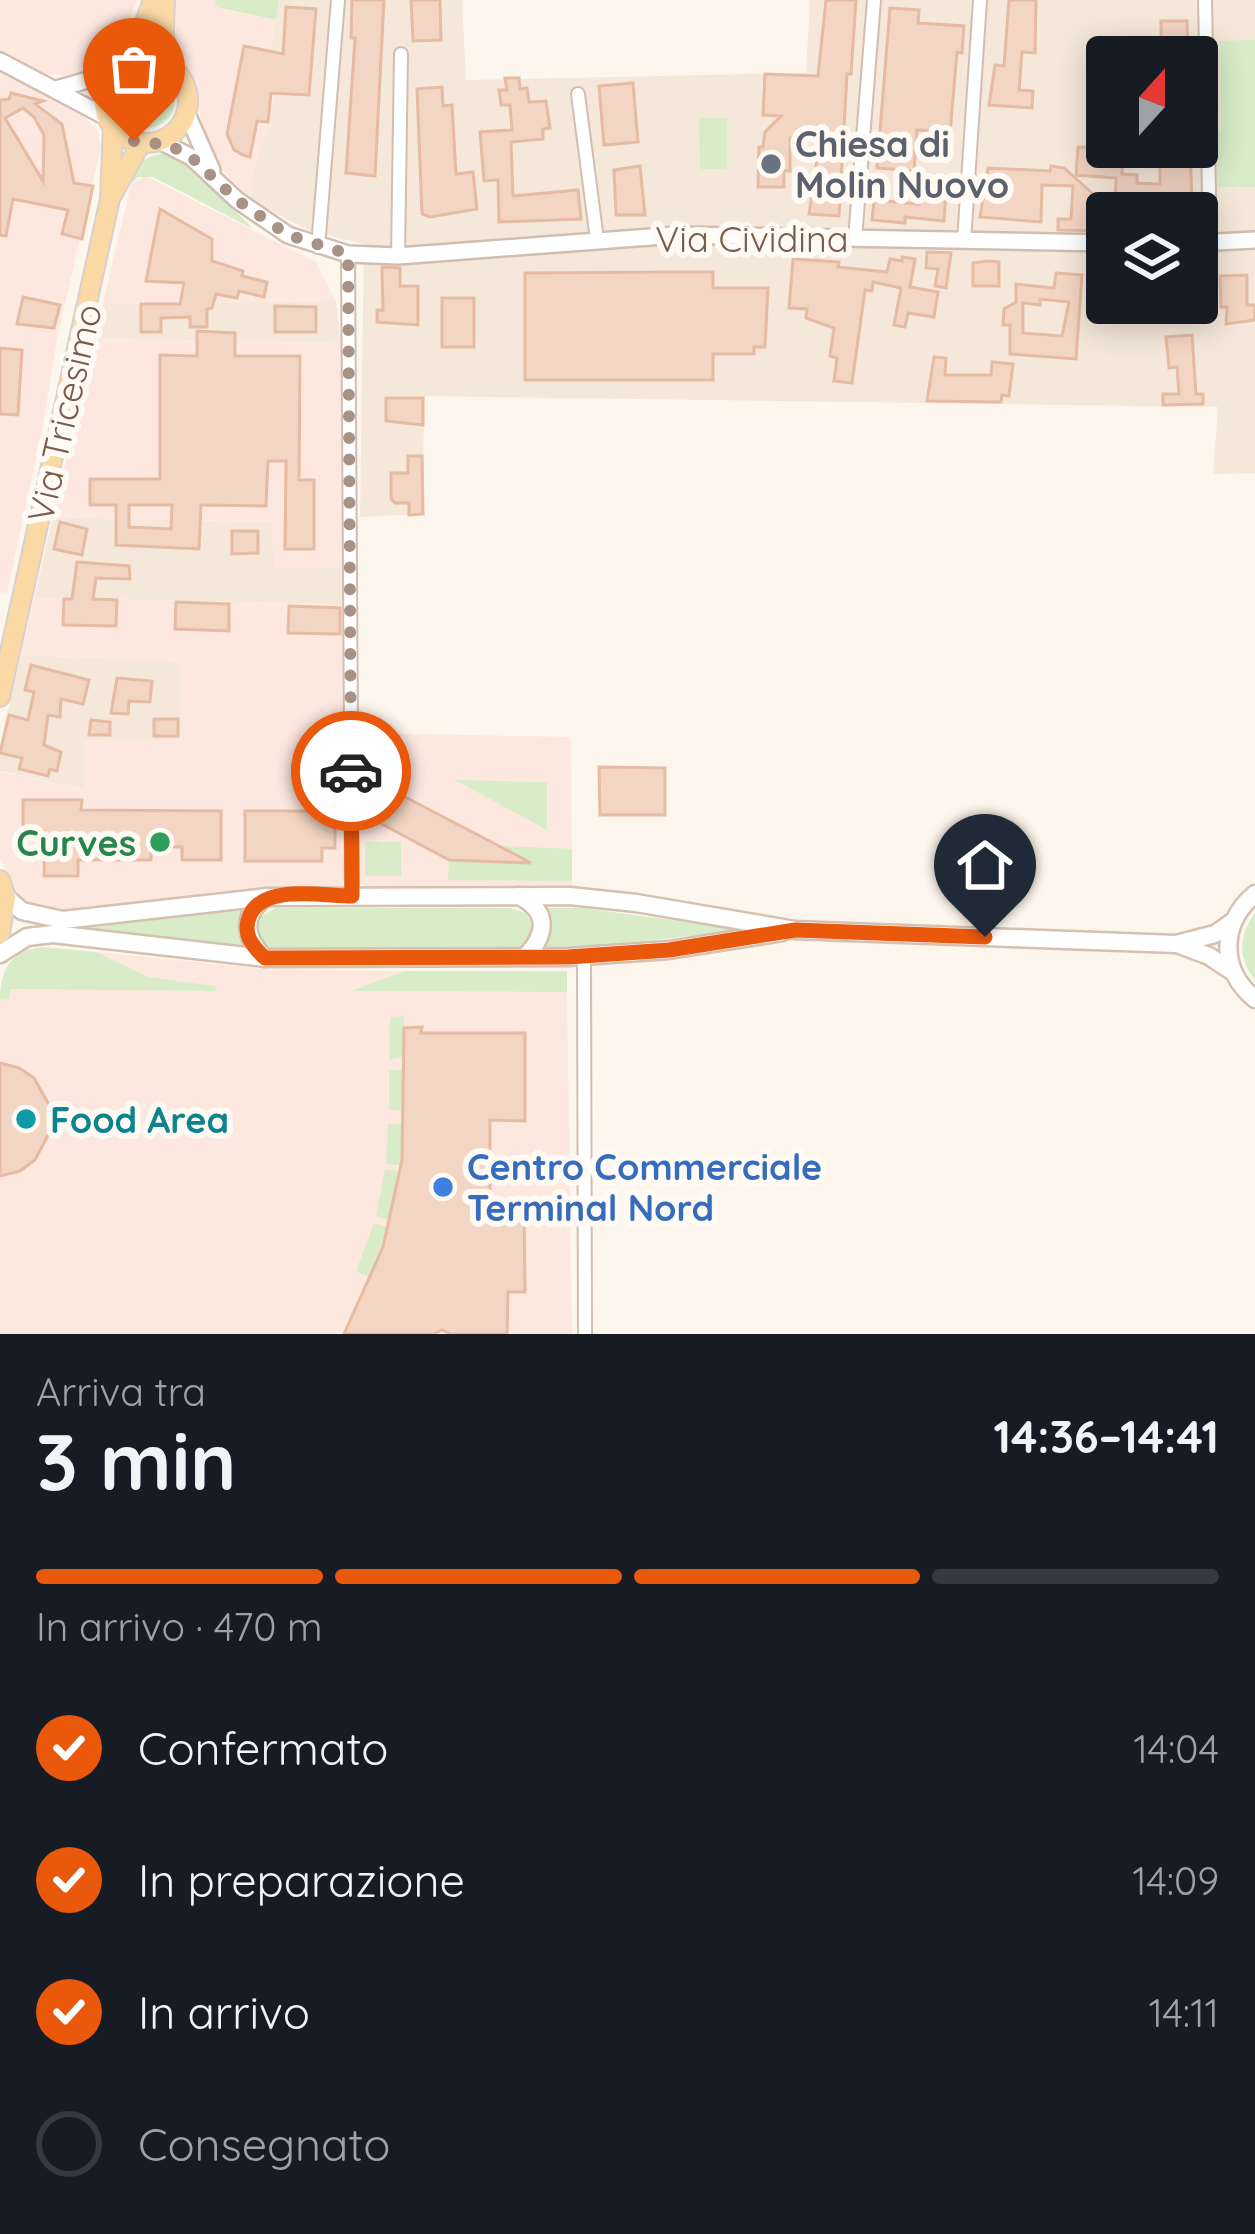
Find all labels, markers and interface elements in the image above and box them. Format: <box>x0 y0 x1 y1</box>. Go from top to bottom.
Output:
pin <box>83 18 185 141</box>
icon: bag <box>101 36 167 102</box>
north arrow <box>1086 36 1218 168</box>
map controls <box>1086 36 1218 324</box>
place label: Chiesa di Molin Nuovo <box>795 121 1009 207</box>
marker: Chiesa di Molin Nuovo <box>758 151 784 177</box>
button: layers <box>1086 192 1218 324</box>
street label: Via Cividina <box>655 216 849 261</box>
street label: Via Tricesimo <box>17 299 111 527</box>
courier <box>291 711 411 831</box>
icon: car <box>318 738 384 804</box>
pin <box>934 814 1036 937</box>
place label: Curves <box>16 820 136 865</box>
marker: Curves <box>147 829 173 855</box>
icon: home <box>952 832 1018 898</box>
place label: Food Area <box>50 1097 229 1142</box>
marker: Food Area <box>13 1106 39 1132</box>
place label: Centro Commerciale Terminal Nord <box>467 1144 822 1230</box>
marker: Centro Commerciale Terminal Nord <box>430 1174 456 1200</box>
text: Arriva tra <box>36 1367 206 1416</box>
text: 14:36–14:41 <box>993 1408 1219 1464</box>
text: 3 min <box>36 1412 237 1510</box>
text: In arrivo · 470 m <box>36 1602 323 1651</box>
icon: check <box>36 1715 102 1781</box>
text: Confermato <box>138 1720 388 1776</box>
text: 14:04 <box>1134 1724 1219 1773</box>
icon: check <box>36 1847 102 1913</box>
text: In preparazione <box>138 1852 465 1908</box>
text: 14:09 <box>1132 1856 1219 1905</box>
icon: check <box>36 1979 102 2045</box>
text: In arrivo <box>138 1984 310 2040</box>
text: 14:11 <box>1148 1988 1219 2037</box>
text: Consegnato <box>138 2116 390 2172</box>

